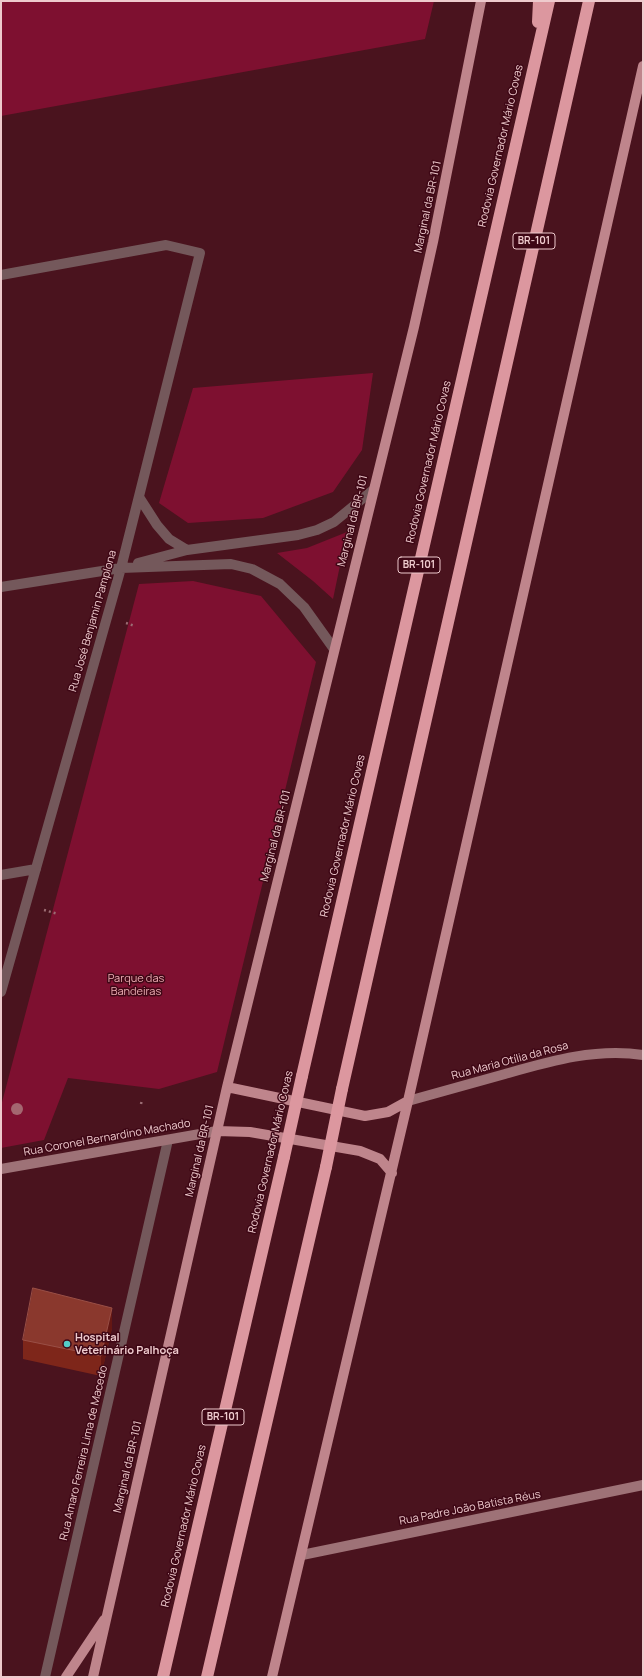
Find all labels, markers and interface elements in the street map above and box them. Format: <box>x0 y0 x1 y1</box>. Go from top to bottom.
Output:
street label: Rodovia Governador Mário Covas <box>476 64 526 228</box>
street label: Marginal da BR-101 <box>412 160 444 254</box>
road number: BR-101 <box>513 233 555 249</box>
street label: Rodovia Governador Mário Covas <box>404 380 454 544</box>
street label: Marginal da BR-101 <box>335 474 371 568</box>
street label: Rua José Benjamin Pamplona <box>66 549 120 693</box>
road number: BR-101 <box>398 557 440 573</box>
street label: Rodovia Governador Mário Covas <box>318 754 368 918</box>
street label: Marginal da BR-101 <box>258 789 294 883</box>
park label: Parque das Bandeiras <box>108 972 164 998</box>
street label: Rua Maria Otília da Rosa <box>450 1039 570 1083</box>
street label: Rodovia Governador Mário Covas <box>246 1070 296 1234</box>
street label: Marginal da BR-101 <box>183 1104 217 1198</box>
street label: Rua Coronel Bernardino Machado <box>23 1117 191 1159</box>
place label: Hospital Veterinário Palhoça <box>75 1331 179 1357</box>
marker: Hospital Veterinário Palhoça <box>62 1339 72 1349</box>
street label: Rua Amaro Ferreira Lima de Macedo <box>57 1364 111 1542</box>
road number: BR-101 <box>202 1409 244 1425</box>
street label: Marginal da BR-101 <box>111 1420 145 1514</box>
street label: Rodovia Governador Mário Covas <box>159 1444 209 1608</box>
street label: Rua Padre João Batista Réus <box>398 1488 542 1528</box>

